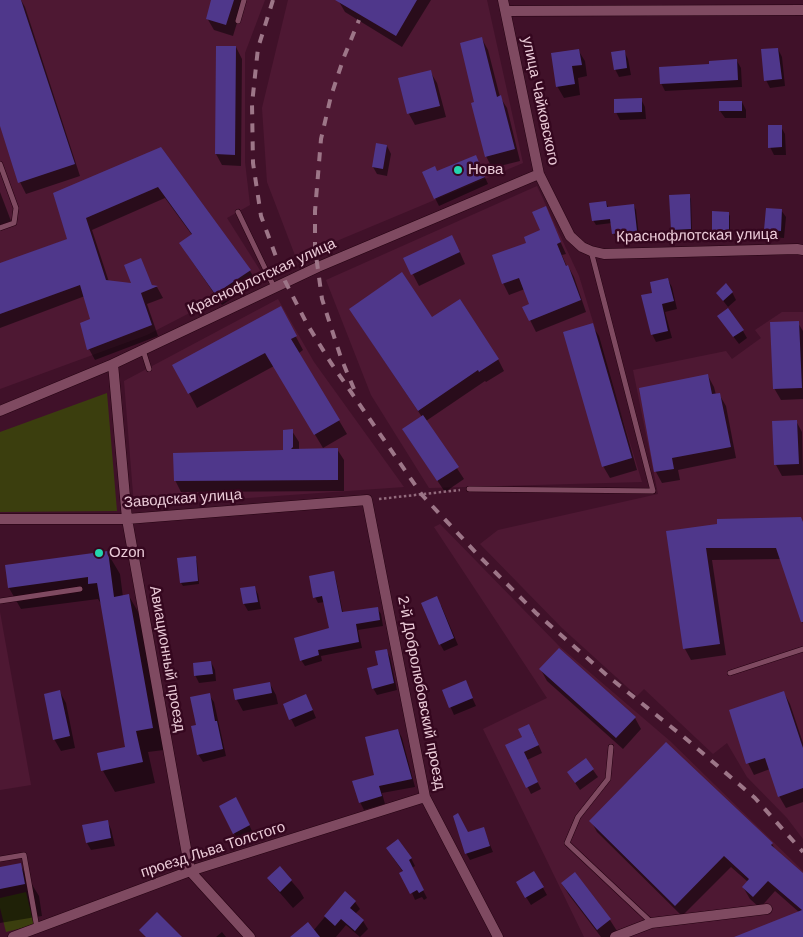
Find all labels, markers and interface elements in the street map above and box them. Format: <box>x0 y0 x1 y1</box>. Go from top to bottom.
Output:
street label: улица Чайковского <box>518 35 562 167</box>
place label: Нова <box>468 161 503 179</box>
marker: Нова <box>452 164 464 176</box>
street label: Краснофлотская улица <box>616 226 778 246</box>
street label: Краснофлотская улица <box>185 235 339 319</box>
street label: Заводская улица <box>123 486 243 512</box>
place label: Ozon <box>109 544 145 562</box>
marker: Ozon <box>93 547 105 559</box>
street label: Авиационный проезд <box>145 585 189 733</box>
street label: 2-й Добролюбовский проезд <box>393 594 449 792</box>
street label: проезд Льва Толстого <box>138 818 288 882</box>

